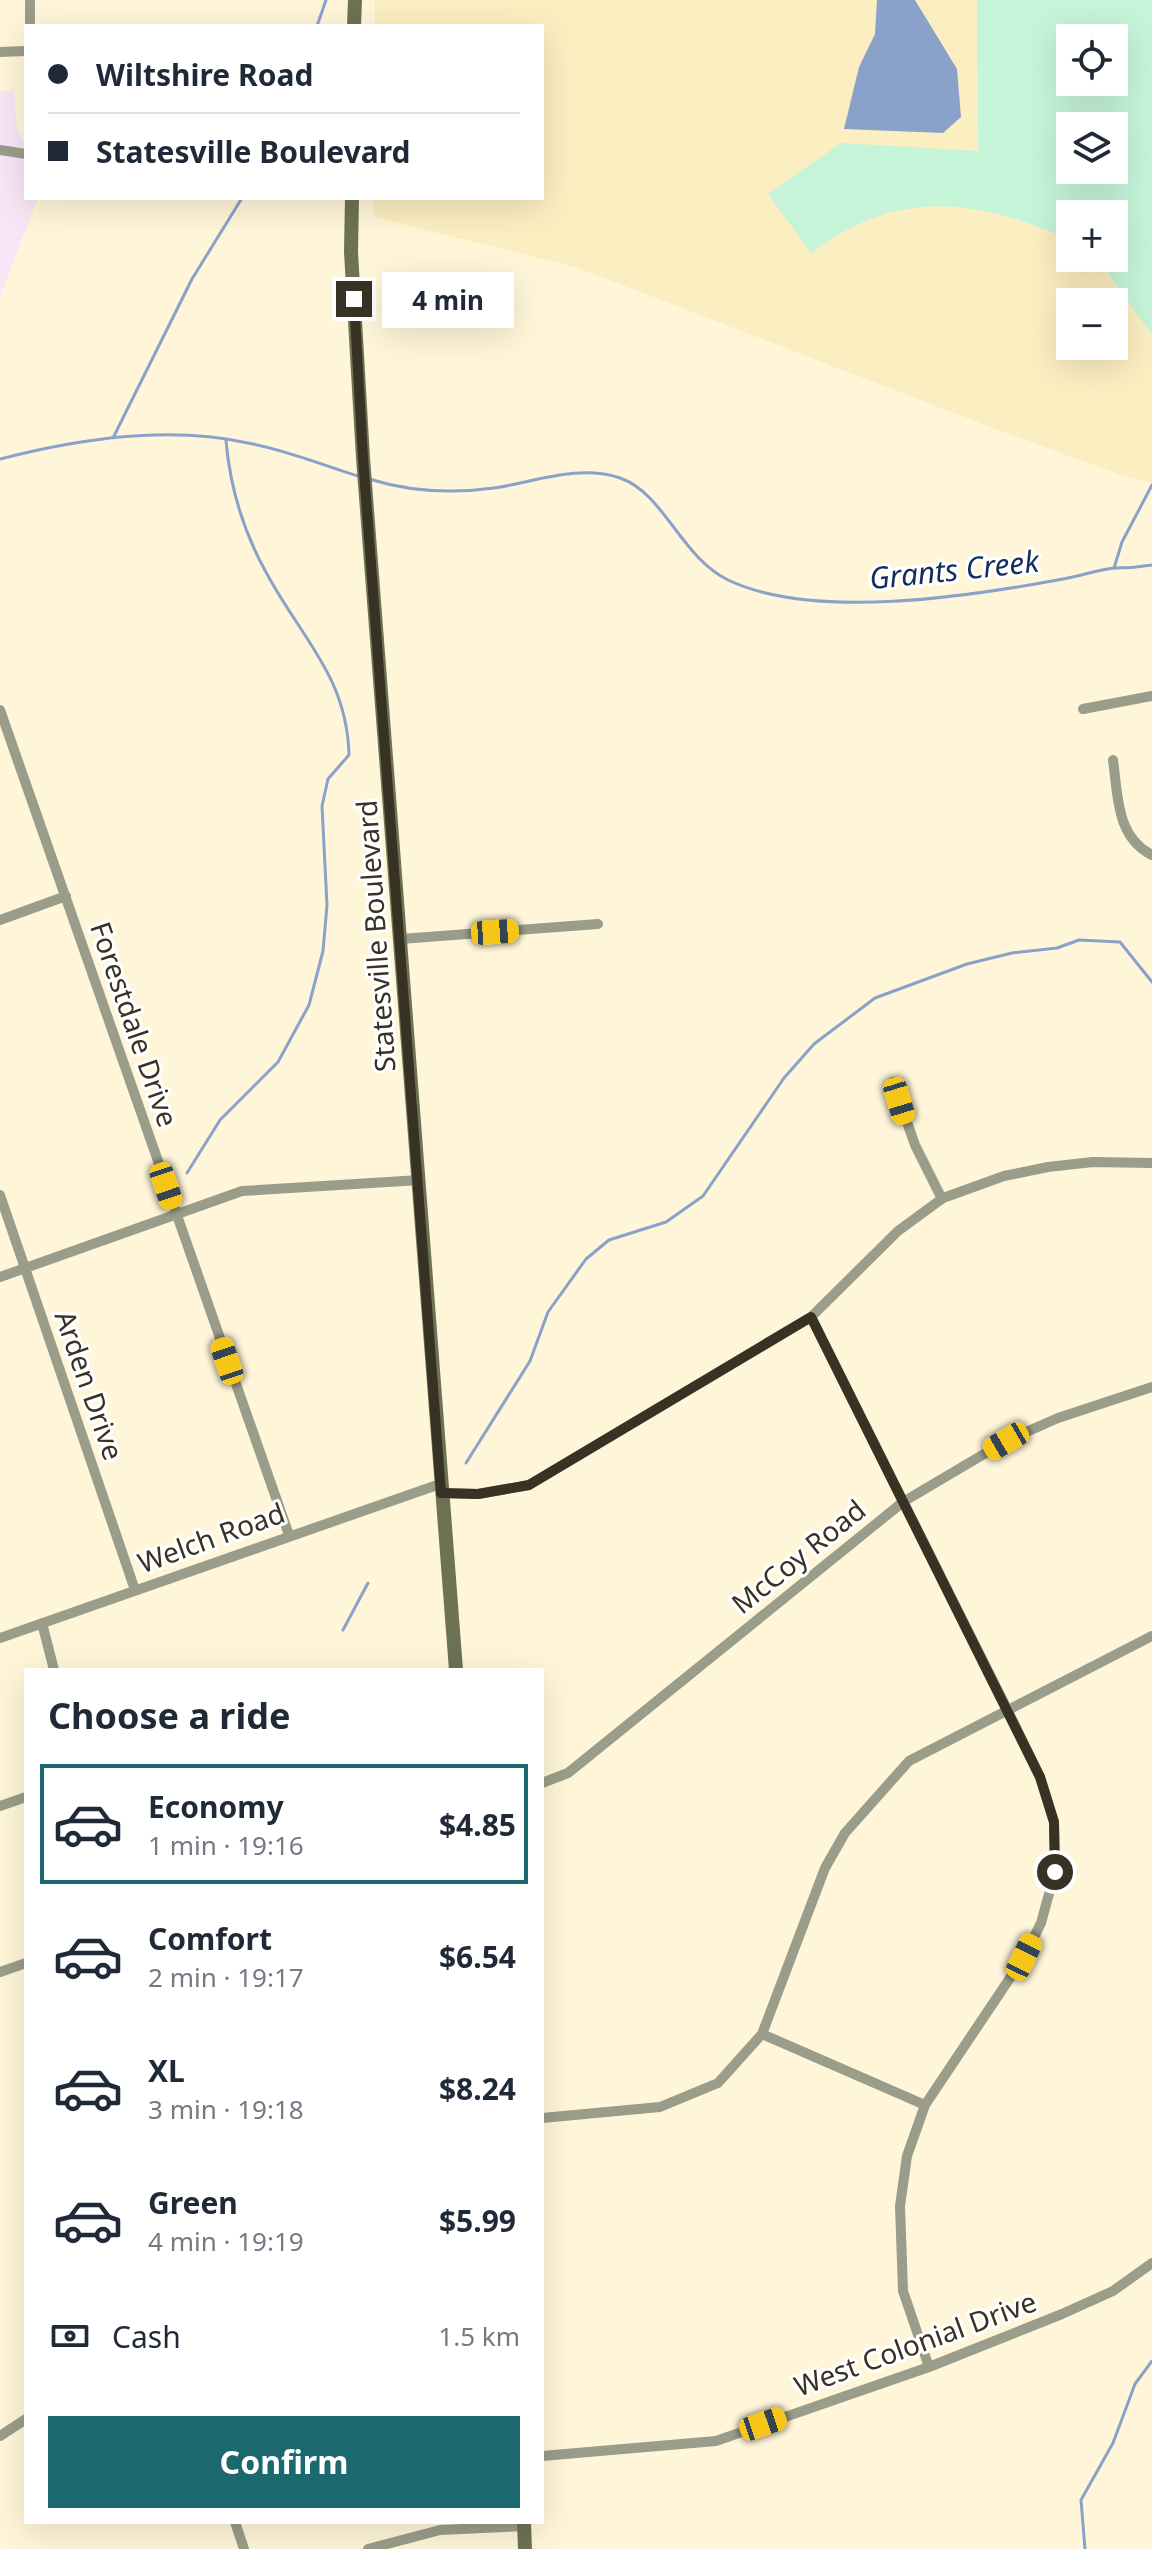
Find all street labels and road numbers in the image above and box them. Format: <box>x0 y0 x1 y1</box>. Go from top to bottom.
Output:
street label: Statesville Boulevard <box>347 799 403 1073</box>
street label: Forestdale Drive <box>82 917 188 1131</box>
street label: Arden Drive <box>47 1305 133 1465</box>
street label: McCoy Road <box>723 1490 873 1622</box>
street label: Welch Road <box>132 1493 290 1581</box>
street label: West Colonial Drive <box>789 2282 1041 2404</box>

